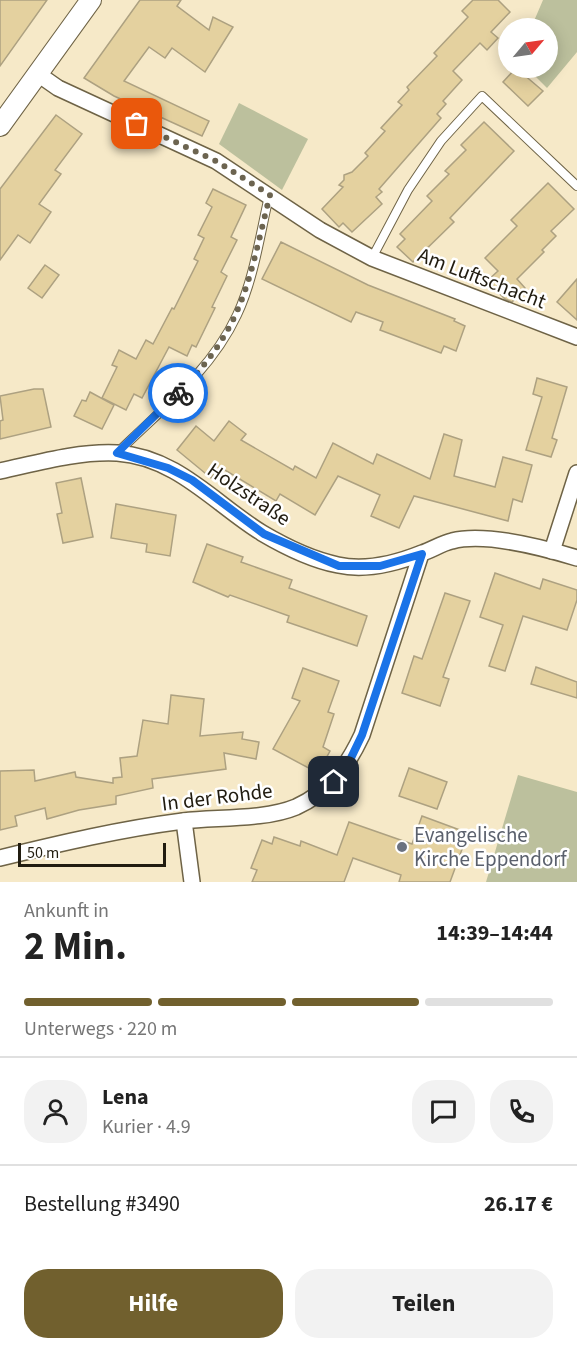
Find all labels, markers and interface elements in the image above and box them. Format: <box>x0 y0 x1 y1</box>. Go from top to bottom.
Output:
north arrow <box>498 18 558 78</box>
map controls <box>498 18 558 78</box>
pin <box>111 98 162 149</box>
icon: bag <box>120 107 153 140</box>
street label: Am Luftschacht <box>414 240 550 316</box>
courier <box>148 363 208 423</box>
icon: bike <box>162 377 195 410</box>
street label: Holzstraße <box>201 455 297 533</box>
pin <box>308 756 359 807</box>
icon: home <box>317 765 350 798</box>
street label: In der Rohde <box>160 775 274 819</box>
place label: Evangelische Kirche Eppendorf <box>414 820 568 874</box>
scale bar <box>18 840 166 868</box>
marker: Evangelische Kirche Eppendorf <box>395 840 409 854</box>
text: 50 m <box>27 842 59 864</box>
text: Ankunft in <box>24 897 109 925</box>
text: 14:39–14:44 <box>436 917 553 949</box>
text: 2 Min. <box>24 919 127 975</box>
text: Unterwegs · 220 m <box>24 1015 177 1043</box>
button: person <box>24 1080 87 1143</box>
button: chat <box>412 1080 475 1143</box>
button: phone <box>490 1080 553 1143</box>
text: Lena <box>102 1081 149 1113</box>
text: Kurier · 4.9 <box>102 1113 191 1141</box>
text: Bestellung #3490 <box>24 1188 180 1220</box>
text: 26.17 € <box>484 1188 553 1220</box>
button: Hilfe <box>24 1269 283 1338</box>
button: Teilen <box>295 1269 553 1338</box>

